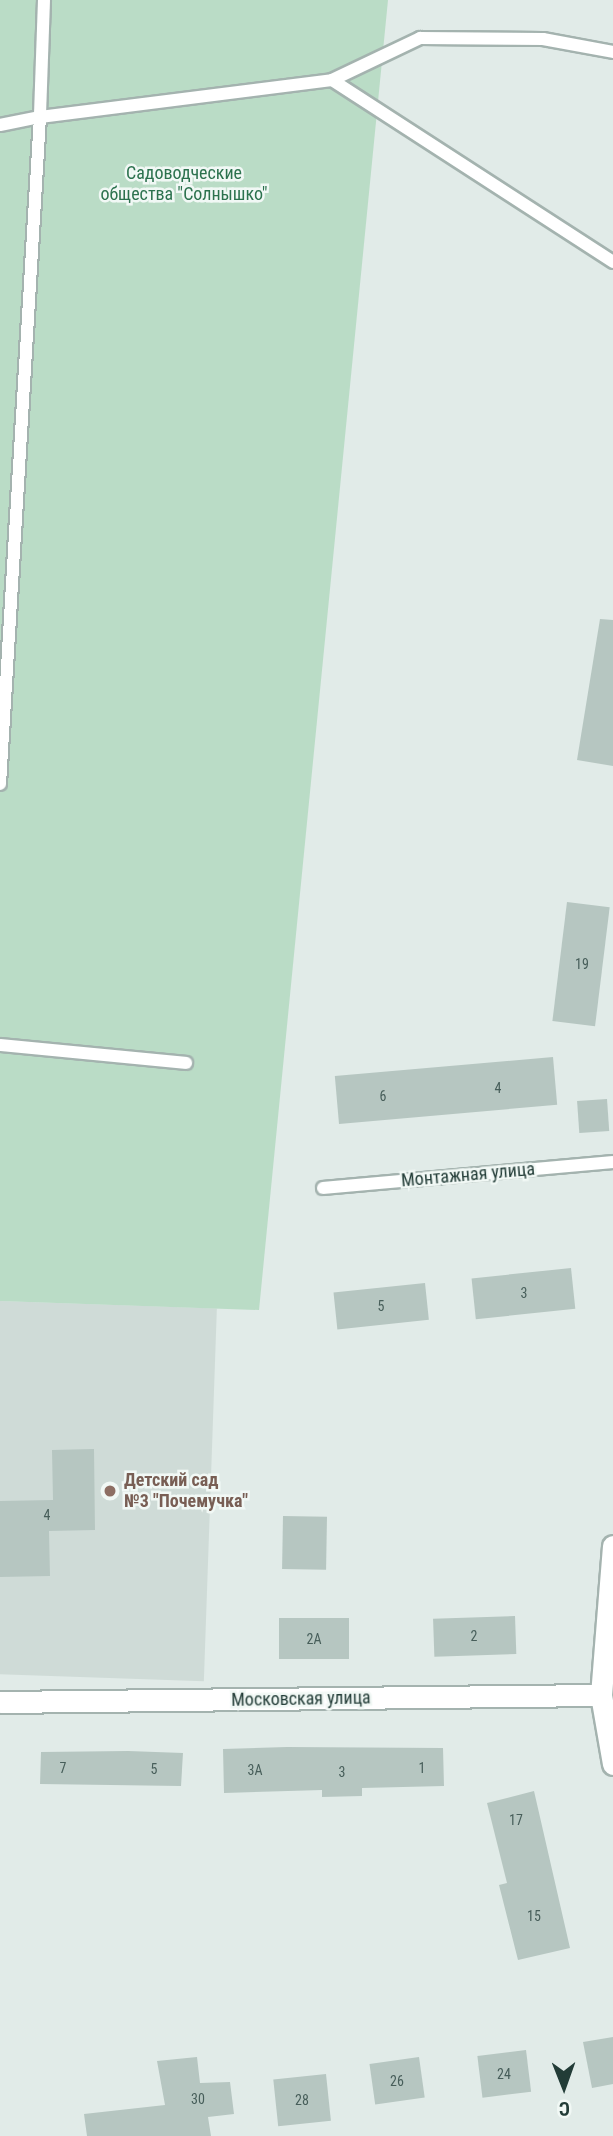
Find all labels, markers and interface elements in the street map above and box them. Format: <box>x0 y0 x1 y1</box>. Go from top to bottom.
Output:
park label: Садоводческие общества "Солнышко" <box>100 163 268 206</box>
house number: 19 <box>575 956 589 972</box>
house number: 4 <box>495 1080 501 1096</box>
house number: 6 <box>380 1088 386 1104</box>
street label: Монтажная улица <box>400 1158 536 1192</box>
house number: 3 <box>521 1285 527 1301</box>
house number: 5 <box>378 1298 384 1314</box>
place label: Детский сад №3 "Почемучка" <box>124 1470 248 1512</box>
marker: Детский сад №3 "Почемучка" <box>102 1483 118 1499</box>
house number: 4 <box>44 1507 50 1523</box>
house number: 2 <box>471 1628 477 1644</box>
house number: 2А <box>307 1631 321 1647</box>
street label: Московская улица <box>231 1687 371 1711</box>
house number: 7 <box>60 1760 66 1776</box>
house number: 1 <box>419 1760 425 1776</box>
house number: 5 <box>151 1761 157 1777</box>
house number: 3А <box>248 1762 262 1778</box>
house number: 3 <box>339 1764 345 1780</box>
house number: 17 <box>509 1812 523 1828</box>
house number: 15 <box>527 1908 541 1924</box>
north arrow <box>529 2052 599 2122</box>
house number: 24 <box>497 2066 511 2082</box>
house number: 26 <box>390 2073 404 2089</box>
house number: 30 <box>191 2091 205 2107</box>
house number: 28 <box>295 2092 309 2108</box>
text: С <box>559 2097 570 2120</box>

